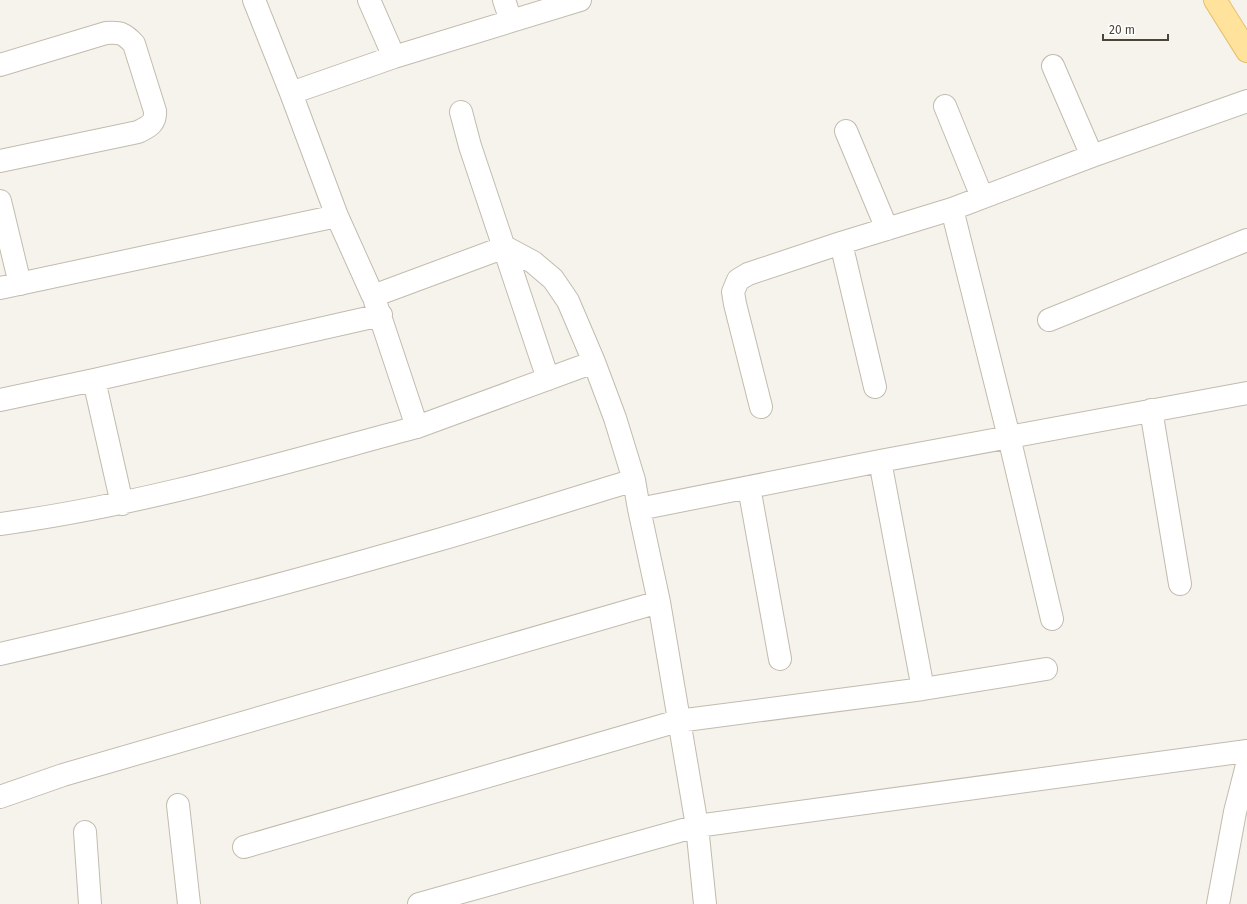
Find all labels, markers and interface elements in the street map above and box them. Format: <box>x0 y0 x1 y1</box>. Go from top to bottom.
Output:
scale bar <box>1103 16 1168 42</box>
text: 20 m <box>1109 23 1135 37</box>

